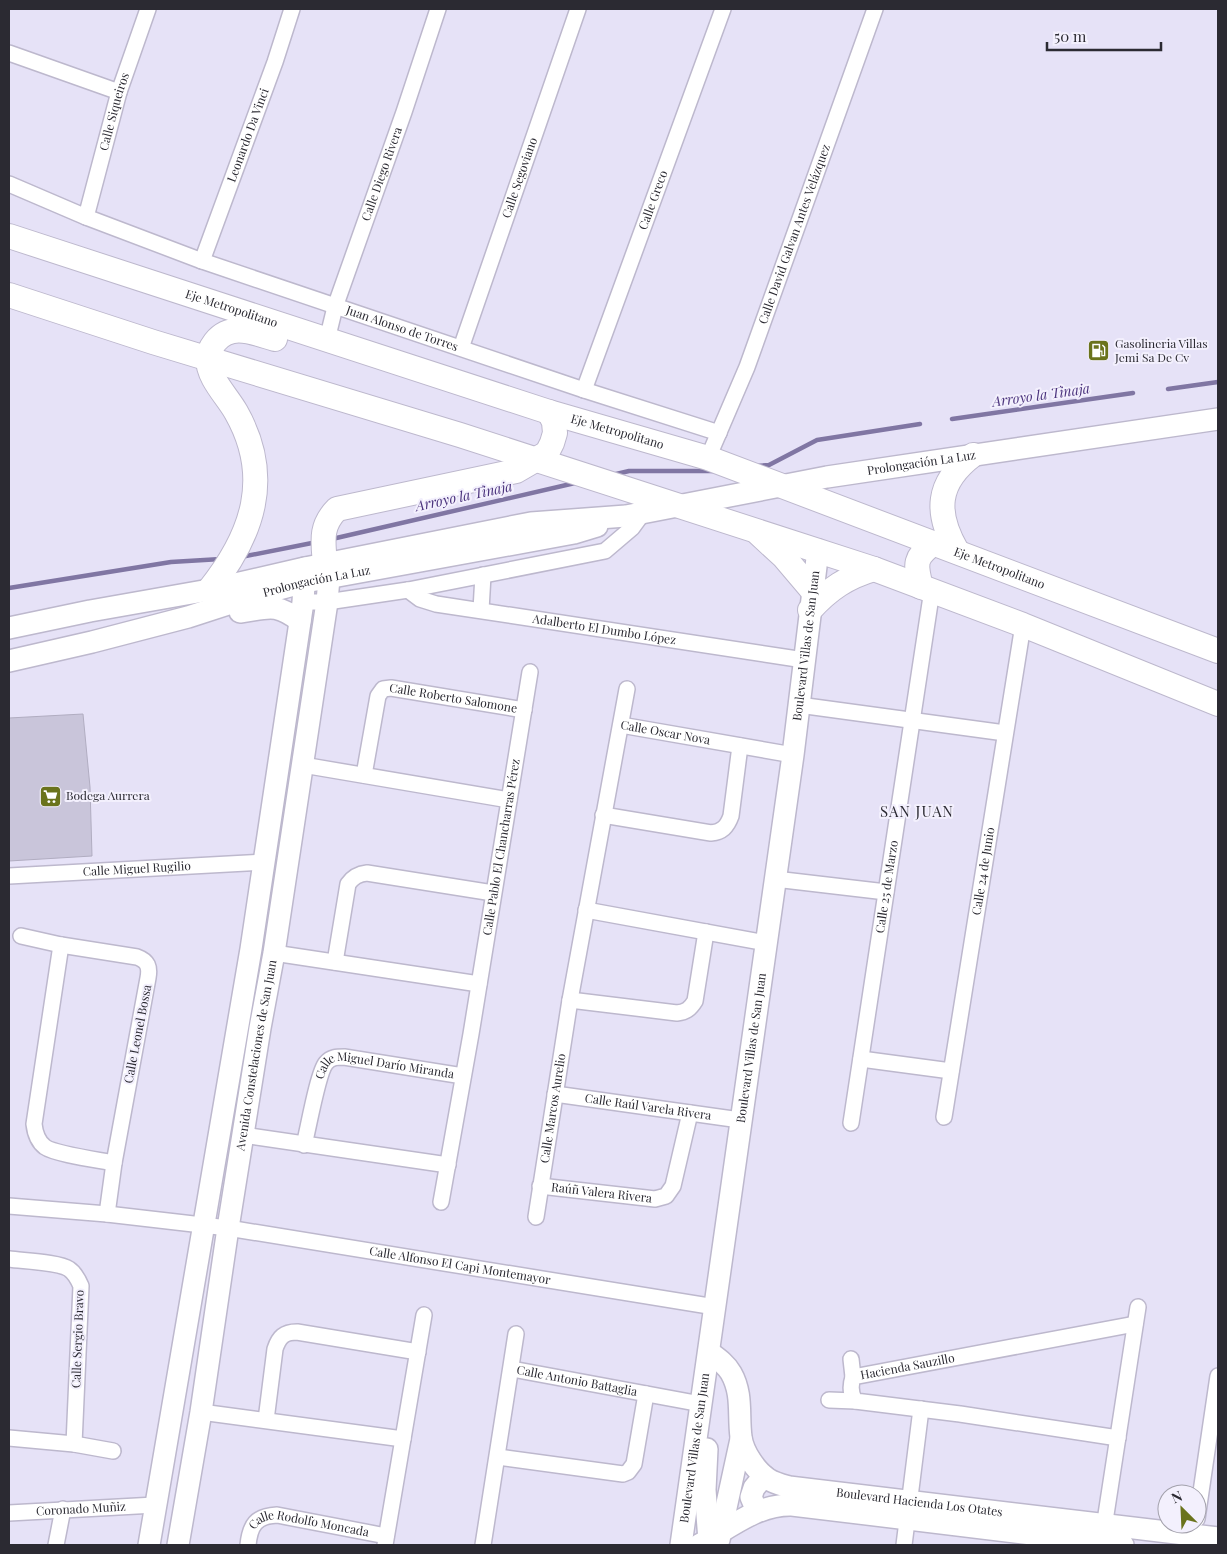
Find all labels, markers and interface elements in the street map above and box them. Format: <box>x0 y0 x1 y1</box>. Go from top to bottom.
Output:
scale bar <box>1047 20 1161 52</box>
text: 50 m <box>1054 26 1087 46</box>
street label: Calle Siqueiros <box>95 70 132 152</box>
street label: Leonardo Da Vinci <box>223 85 272 184</box>
street label: Calle Diego Rivera <box>357 125 405 223</box>
street label: Calle Segoviano <box>497 135 540 220</box>
street label: Calle David Galvan Antes Velázquez <box>754 141 833 326</box>
street label: Calle Greco <box>634 168 671 232</box>
street label: Eje Metropolitano <box>184 285 280 330</box>
street label: Juan Alonso de Torres <box>343 301 460 354</box>
place label: Gasolineria Villas Jemi Sa De Cv <box>1114 335 1208 365</box>
fuel station icon: Gasolineria Villas Jemi Sa De Cv <box>1087 339 1111 363</box>
water label: Arroyo la Tinaja <box>989 378 1091 411</box>
street label: Eje Metropolitano <box>569 410 666 452</box>
street label: Prolongación La Luz <box>866 446 977 478</box>
water label: Arroyo la Tinaja <box>412 476 514 515</box>
street label: Eje Metropolitano <box>952 543 1048 592</box>
street label: Prolongación La Luz <box>261 561 372 600</box>
street label: Boulevard Villas de San Juan <box>788 569 822 722</box>
street label: Adalberto El Dumbo López <box>531 610 678 647</box>
street label: Calle Roberto Salomone <box>388 679 519 716</box>
street label: Calle Oscar Nova <box>619 716 712 747</box>
street label: Calle Pablo El Chancharras Pérez <box>478 757 523 936</box>
supermarket icon: Bodega Aurrera <box>38 784 62 808</box>
place label: Bodega Aurrera <box>66 787 150 803</box>
district label: SAN JUAN <box>880 801 954 821</box>
street label: Calle 24 de Junio <box>968 825 997 916</box>
street label: Calle 25 de Marzo <box>871 839 901 934</box>
street label: Calle Miguel Rugilio <box>82 857 192 879</box>
street label: Avenida Constelaciones de San Juan <box>231 958 280 1153</box>
street label: Boulevard Villas de San Juan <box>732 972 769 1124</box>
street label: Calle Leonel Bossa <box>120 983 154 1084</box>
text: Calle Miguel Darío Miranda <box>311 1048 455 1081</box>
street label: Calle Marcos Aurelio <box>536 1052 569 1164</box>
street label: Calle Miguel Darío Miranda <box>315 1069 463 1091</box>
street label: Calle Raúl Varela Rivera <box>584 1089 713 1123</box>
street label: Raúñ Valera Rivera <box>550 1178 653 1206</box>
street label: Calle Alfonso El Capi Montemayor <box>368 1242 552 1287</box>
street label: Calle Sergio Bravo <box>67 1289 87 1388</box>
street label: Hacienda Sauzillo <box>859 1349 956 1382</box>
street label: Calle Antonio Battaglia <box>515 1361 639 1399</box>
street label: Boulevard Villas de San Juan <box>675 1372 712 1524</box>
street label: Boulevard Hacienda Los Otates <box>835 1484 1004 1519</box>
north arrow <box>1157 1484 1207 1534</box>
text: N <box>1168 1486 1185 1507</box>
street label: Coronado Muñiz <box>35 1498 126 1519</box>
text: Calle Rodolfo Moncada <box>244 1506 370 1540</box>
street label: Calle Rodolfo Moncada <box>250 1527 374 1541</box>

